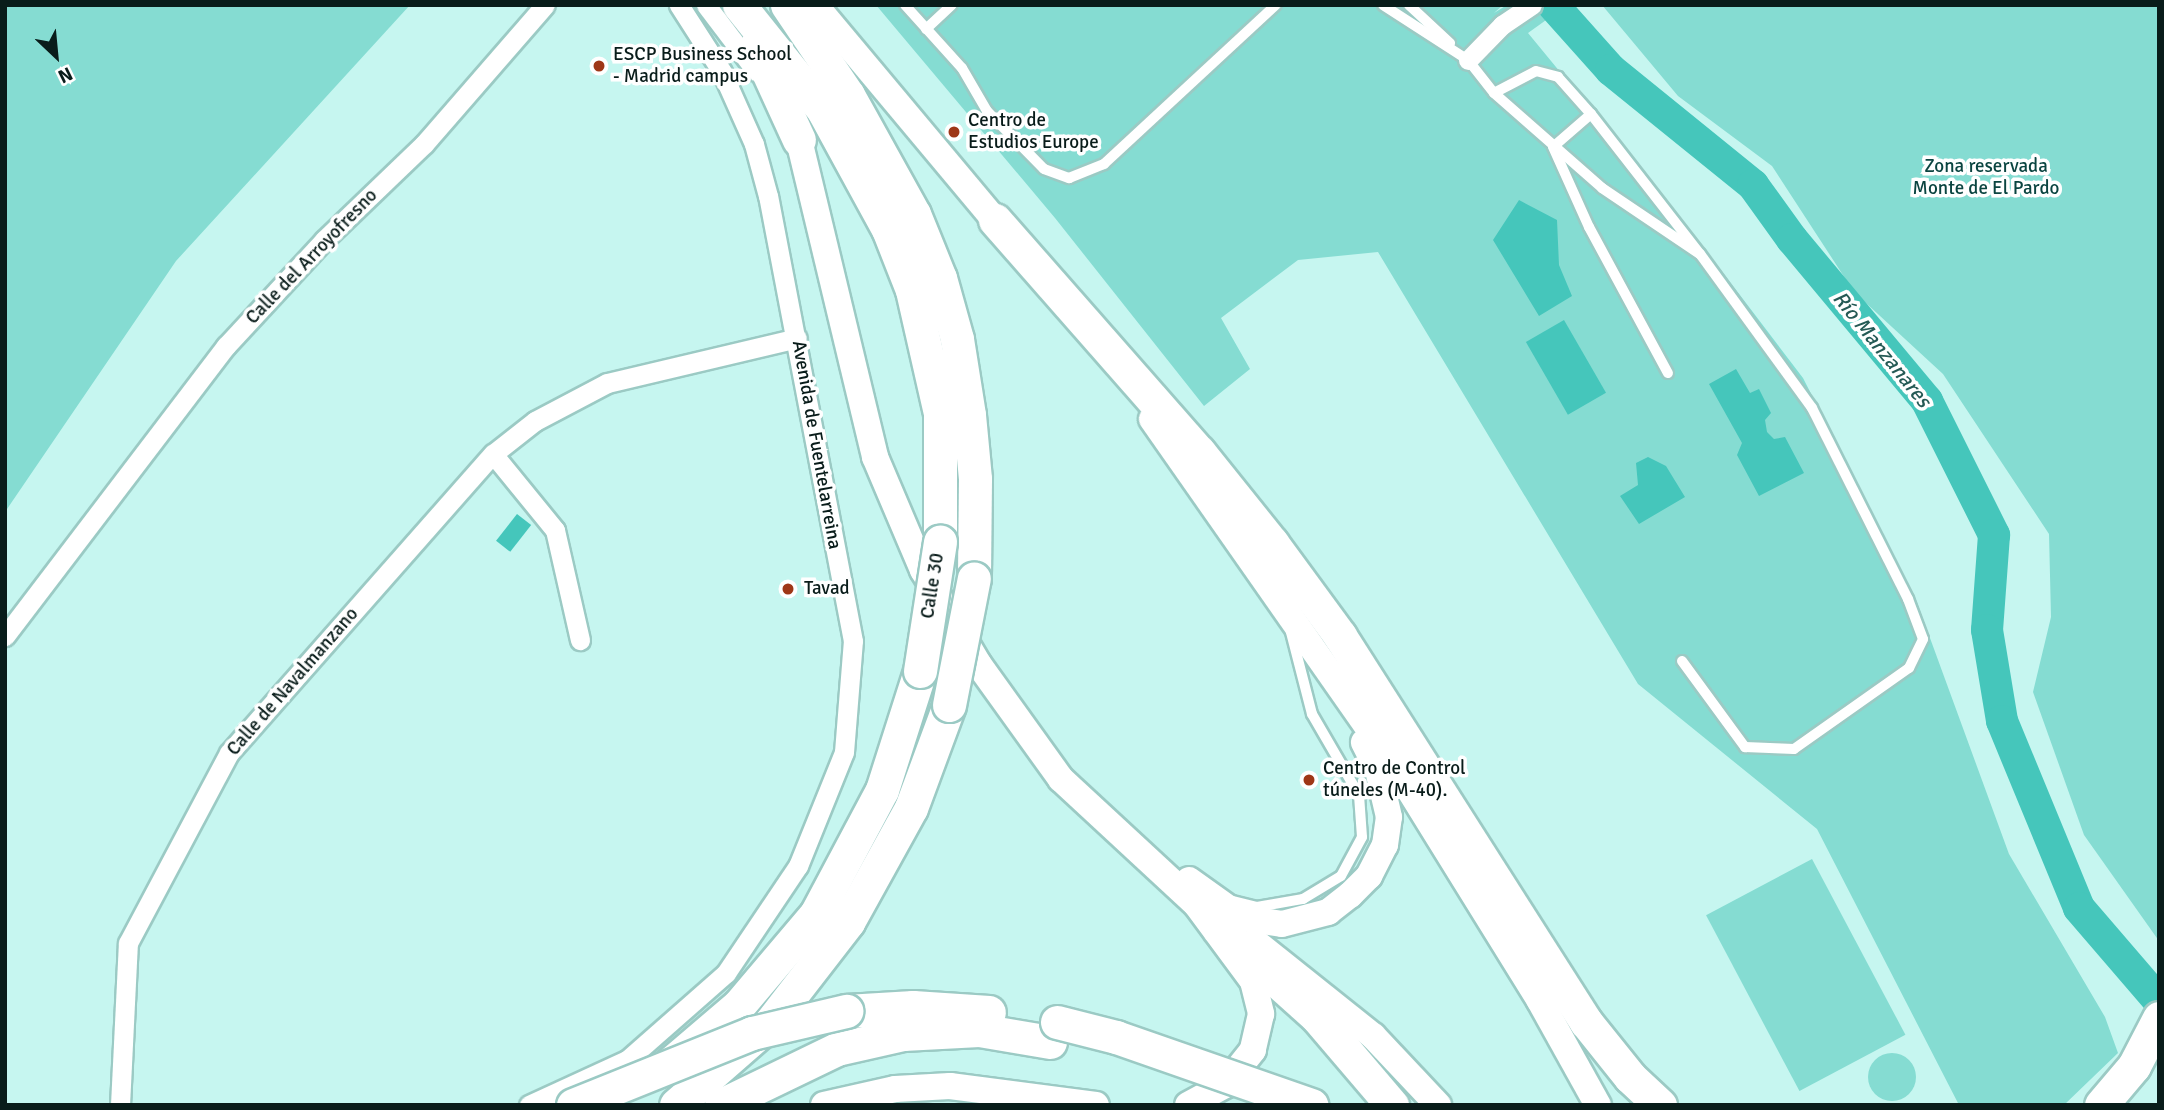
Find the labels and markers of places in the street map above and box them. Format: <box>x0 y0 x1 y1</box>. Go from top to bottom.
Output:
place label: ESCP Business School - Madrid campus <box>613 44 792 88</box>
marker: ESCP Business School - Madrid campus <box>591 58 607 74</box>
place label: Centro de Estudios Europe <box>968 110 1099 154</box>
marker: Centro de Estudios Europe <box>946 124 962 140</box>
place label: Tavad <box>804 578 850 600</box>
marker: Tavad <box>778 579 798 599</box>
place label: Centro de Control túneles (M-40). <box>1323 758 1466 802</box>
marker: Centro de Control túneles (M-40). <box>1301 772 1317 788</box>

